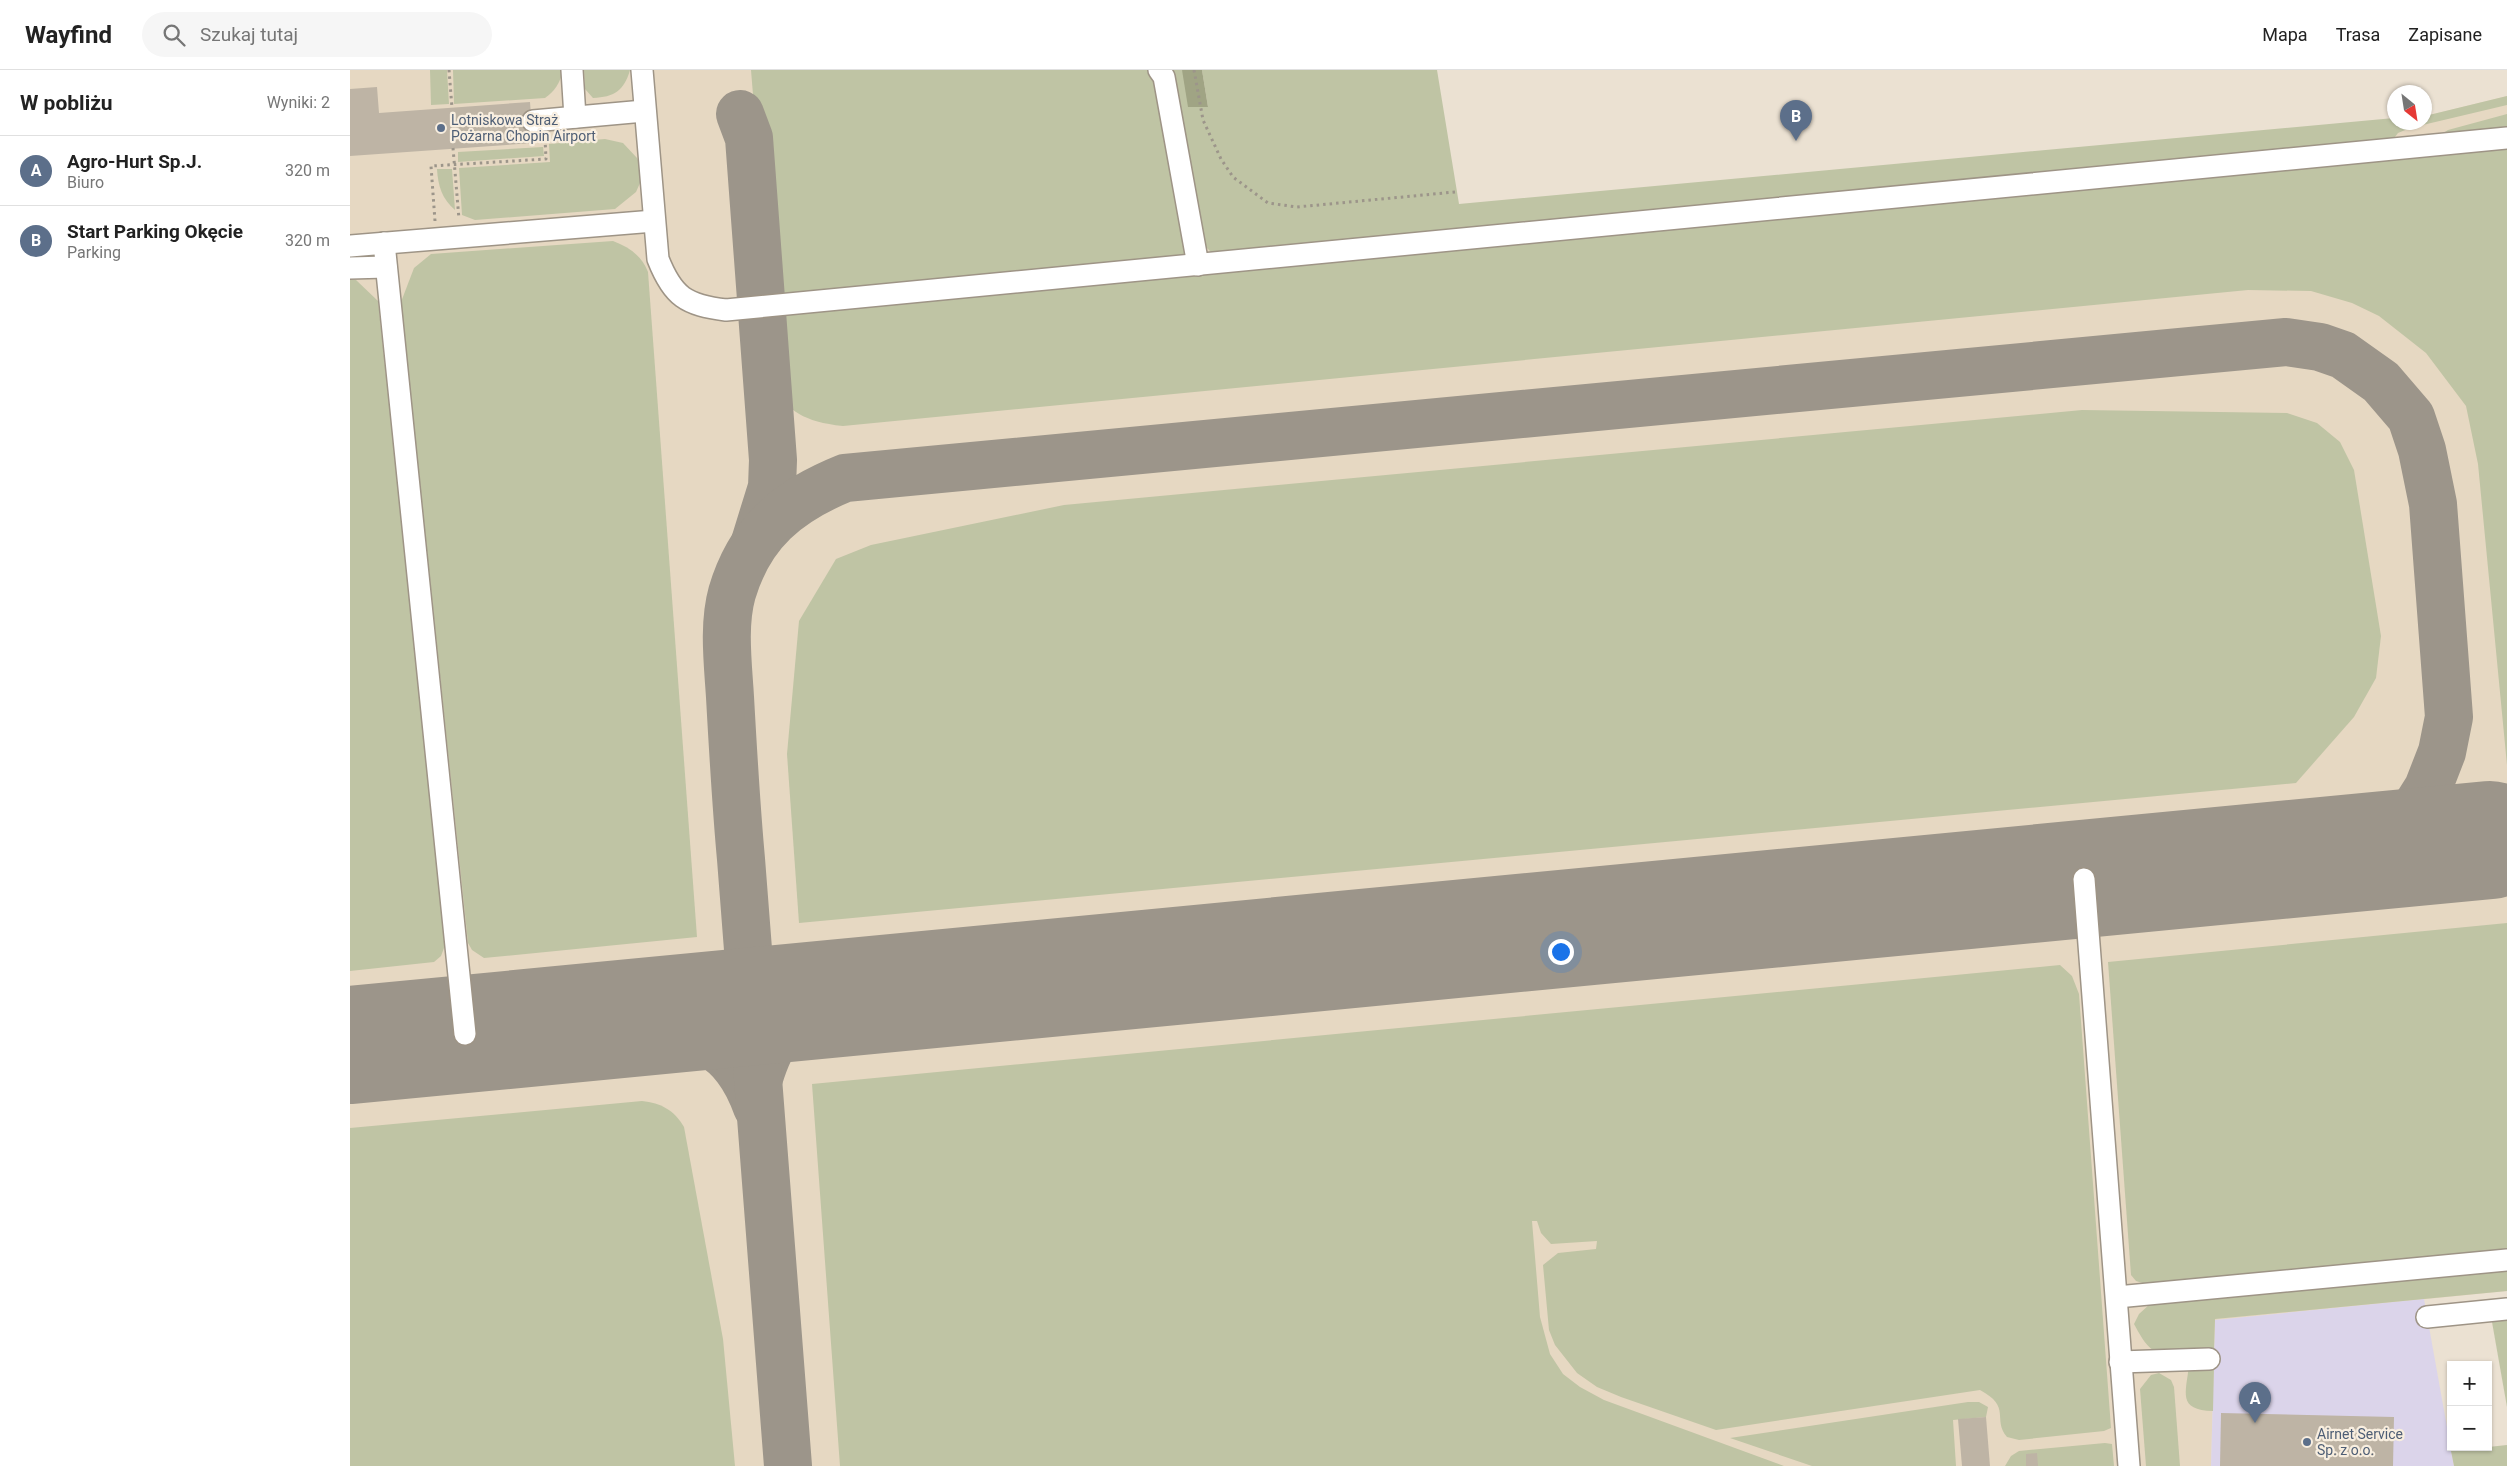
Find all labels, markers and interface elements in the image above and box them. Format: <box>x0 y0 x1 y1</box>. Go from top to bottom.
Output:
search box <box>142 12 492 57</box>
text: Wayfind <box>25 21 112 49</box>
icon: search <box>160 21 188 49</box>
text: Szukaj tutaj <box>200 23 298 46</box>
text: Mapa <box>2262 24 2308 45</box>
text: Trasa <box>2336 24 2380 45</box>
text: Zapisane <box>2408 24 2482 45</box>
north arrow <box>2387 85 2432 130</box>
text: W pobliżu <box>20 91 113 115</box>
text: Wyniki: 2 <box>267 93 330 112</box>
pin: B <box>1780 100 1812 141</box>
place label: Lotniskowa Straż Pożarna Chopin Airport <box>451 112 596 144</box>
marker: Lotniskowa Straż Pożarna Chopin Airport <box>435 122 447 134</box>
text: Agro-Hurt Sp.J. <box>67 150 202 173</box>
text: A <box>31 161 41 180</box>
text: 320 m <box>285 161 330 180</box>
text: Biuro <box>67 173 104 192</box>
text: Start Parking Okęcie <box>67 220 243 243</box>
text: B <box>31 231 41 250</box>
text: 320 m <box>285 231 330 250</box>
text: Parking <box>67 243 121 262</box>
your location <box>1548 939 1574 965</box>
map controls <box>2447 1361 2492 1451</box>
button: + <box>2447 1361 2492 1406</box>
pin: A <box>2239 1382 2271 1423</box>
button: − <box>2447 1406 2492 1451</box>
place label: Airnet Service Sp. z o.o. <box>2317 1426 2403 1458</box>
marker: Airnet Service Sp. z o.o. <box>2301 1436 2313 1448</box>

